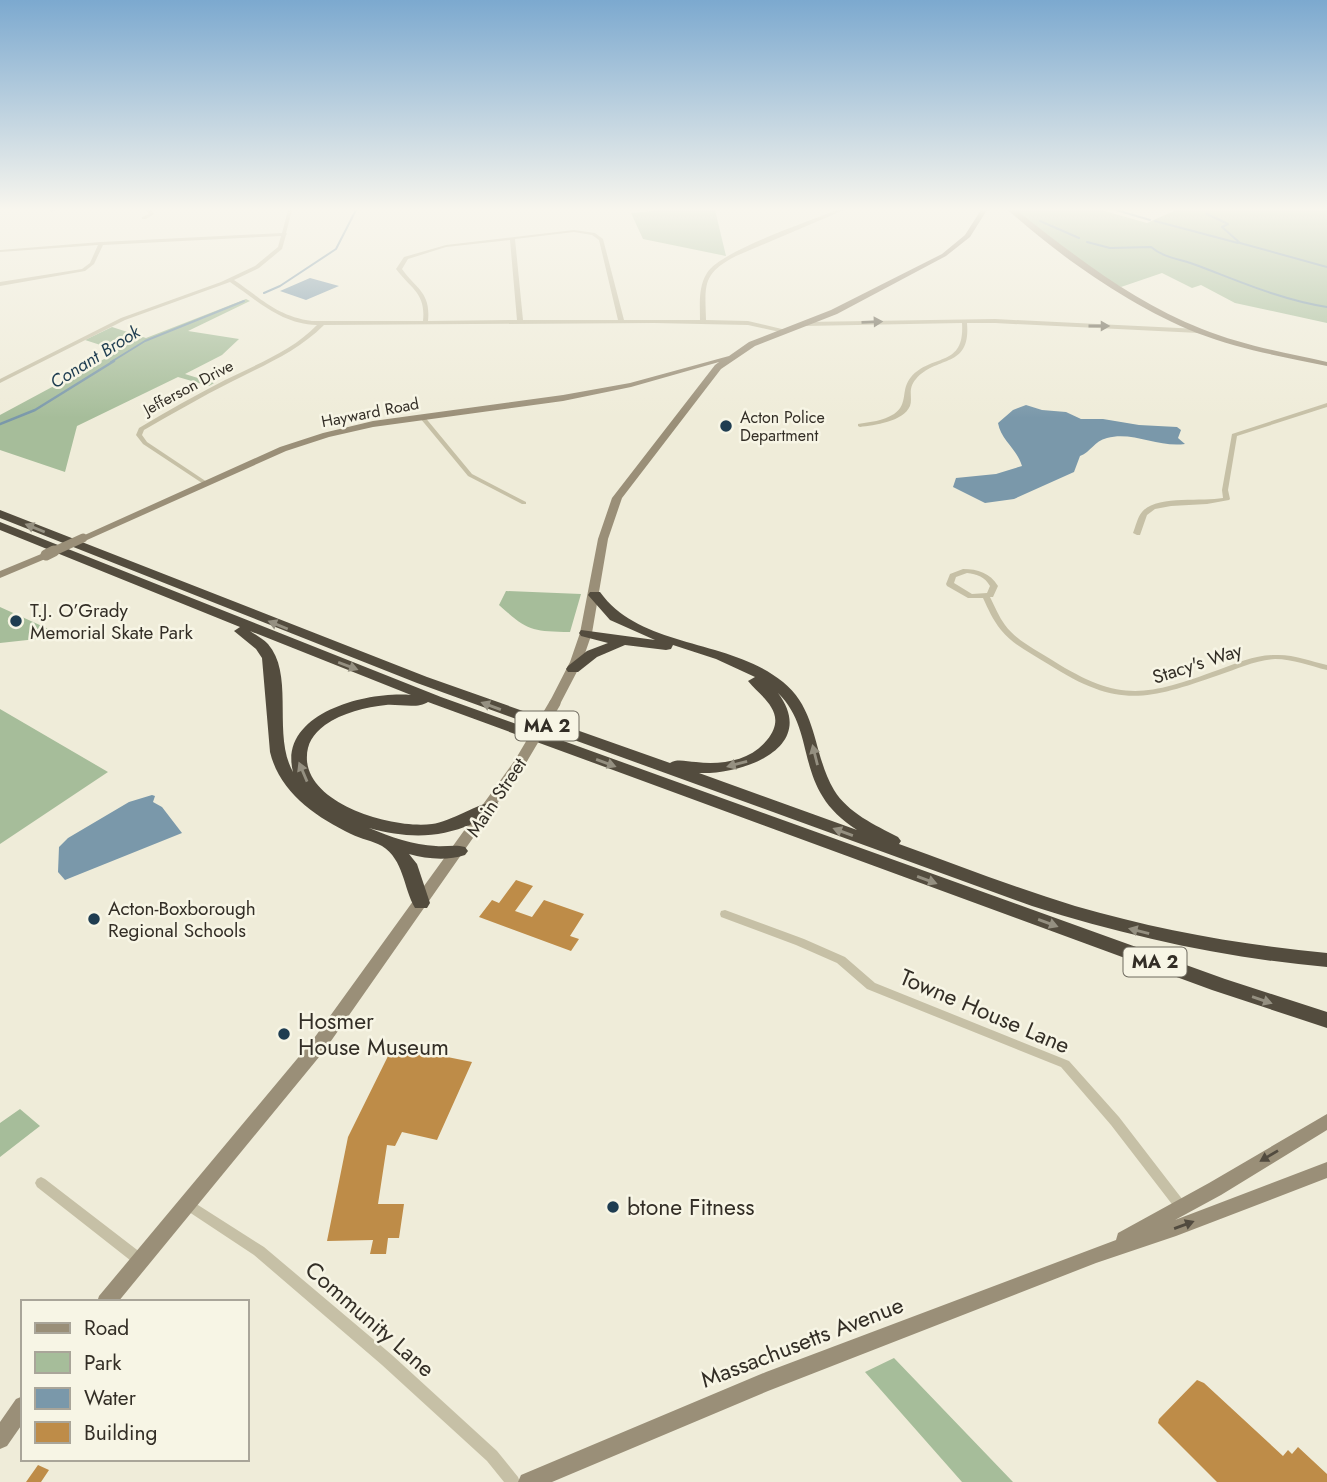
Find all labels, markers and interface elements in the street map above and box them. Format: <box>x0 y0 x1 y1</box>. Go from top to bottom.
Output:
one-way arrow <box>861 316 883 327</box>
water label: Conant Brook <box>45 318 146 395</box>
one-way arrow <box>1088 320 1110 332</box>
street label: Jefferson Drive <box>137 354 237 422</box>
street label: Hayward Road <box>319 392 421 433</box>
place label: Acton Police Department <box>740 406 825 447</box>
marker: Acton Police Department <box>718 418 734 434</box>
one-way arrow <box>25 522 46 533</box>
place label: T.J. O’Grady Memorial Skate Park <box>30 597 193 646</box>
marker: T.J. O’Grady Memorial Skate Park <box>8 613 24 629</box>
one-way arrow <box>268 619 289 630</box>
street label: Stacy's Way <box>1149 636 1246 691</box>
one-way arrow <box>337 661 358 672</box>
one-way arrow <box>481 700 502 711</box>
road number: MA 2 <box>516 712 578 740</box>
one-way arrow <box>809 744 820 766</box>
street label: Main Street <box>460 752 533 842</box>
one-way arrow <box>596 758 617 769</box>
one-way arrow <box>726 760 747 770</box>
one-way arrow <box>298 761 309 782</box>
one-way arrow <box>833 826 854 837</box>
one-way arrow <box>917 875 938 886</box>
place label: Acton-Boxborough Regional Schools <box>108 895 256 944</box>
marker: Acton-Boxborough Regional Schools <box>86 911 102 927</box>
one-way arrow <box>1037 918 1058 929</box>
one-way arrow <box>1128 925 1150 936</box>
road number: MA 2 <box>1124 947 1186 976</box>
street label: Towne House Lane <box>895 960 1075 1062</box>
one-way arrow <box>1251 995 1272 1006</box>
place label: Hosmer House Museum <box>298 1004 449 1064</box>
marker: Hosmer House Museum <box>276 1026 292 1042</box>
one-way arrow <box>1259 1150 1278 1163</box>
place label: btone Fitness <box>627 1190 754 1224</box>
marker: btone Fitness <box>605 1199 621 1215</box>
one-way arrow <box>1173 1219 1194 1230</box>
street label: Community Lane <box>298 1253 442 1385</box>
street label: Massachusetts Avenue <box>696 1288 908 1396</box>
legend <box>21 1300 248 1461</box>
text: Road <box>84 1313 129 1343</box>
text: Park <box>84 1348 122 1378</box>
text: Water <box>84 1383 137 1413</box>
text: Building <box>84 1418 157 1448</box>

